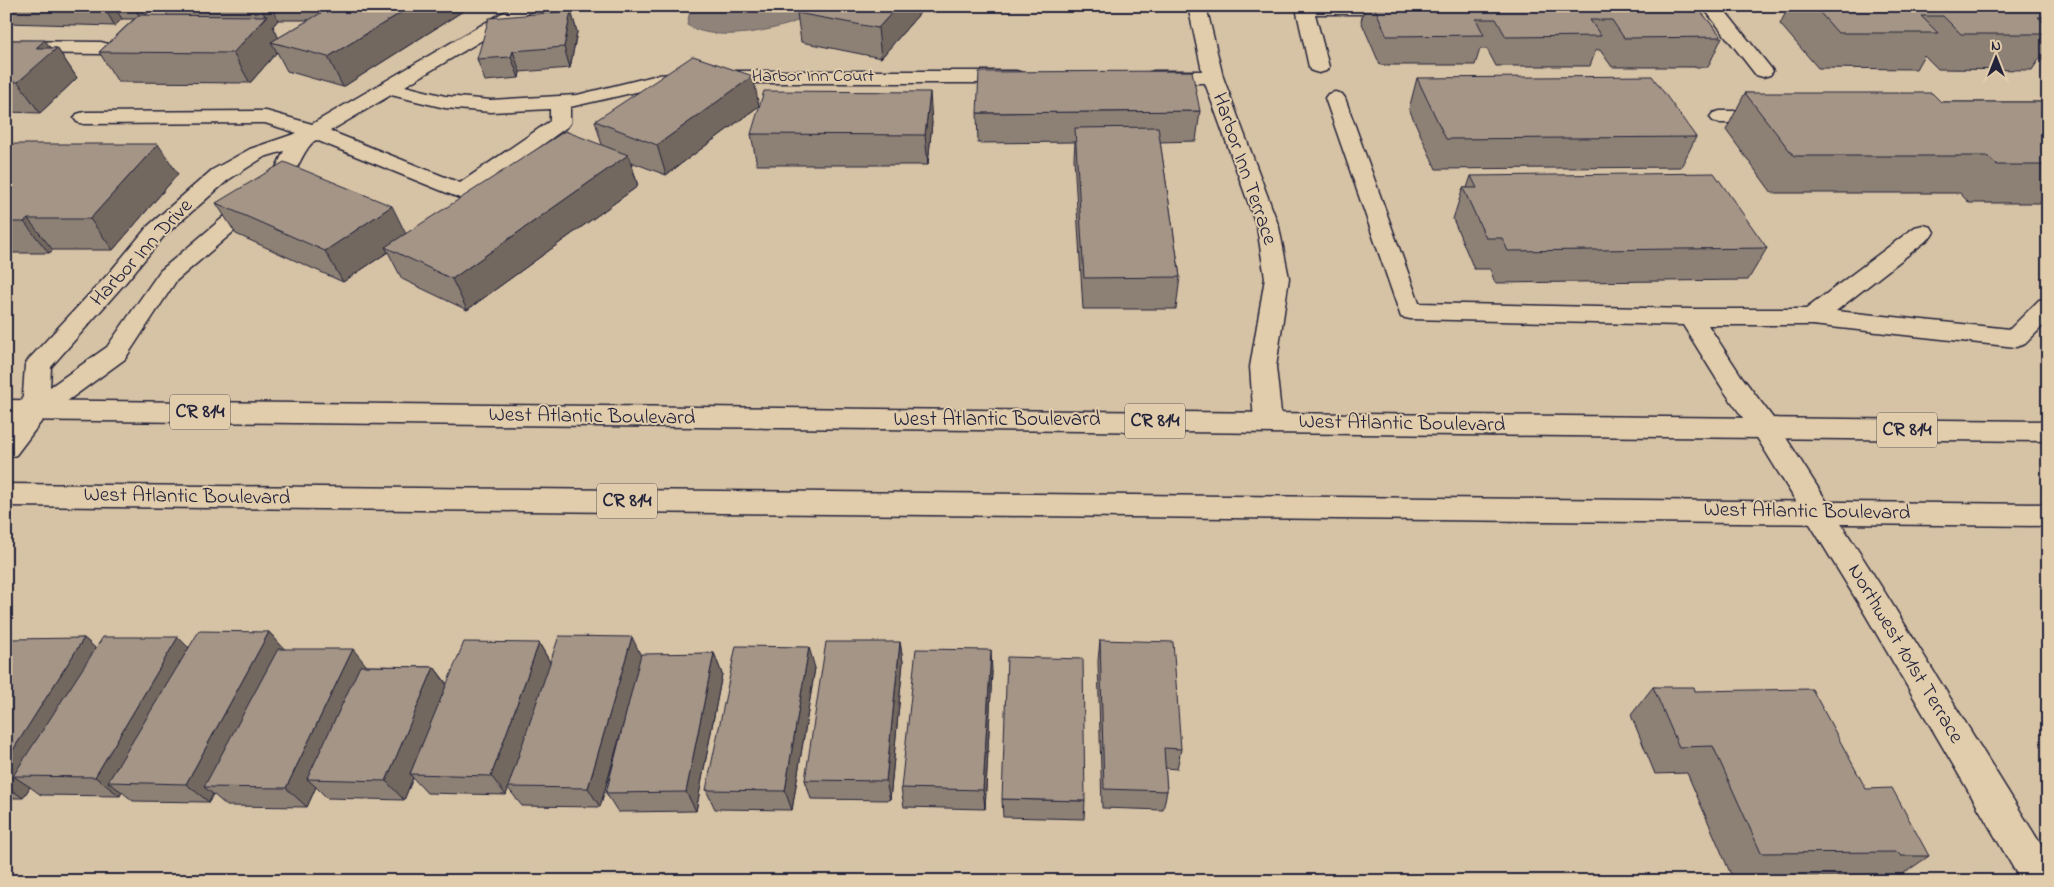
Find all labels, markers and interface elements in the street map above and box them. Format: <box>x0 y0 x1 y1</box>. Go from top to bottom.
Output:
north arrow <box>1972 32 2022 82</box>
text: N <box>1991 36 2001 57</box>
street label: Harbor Inn Court <box>752 64 874 90</box>
street label: Harbor Inn Terrace <box>1204 89 1284 250</box>
street label: Harbor Inn Drive <box>84 192 201 314</box>
road number: CR 814 <box>170 394 230 430</box>
street label: West Atlantic Boulevard <box>488 400 696 434</box>
road number: CR 814 <box>1125 404 1185 438</box>
street label: West Atlantic Boulevard <box>894 405 1101 435</box>
street label: West Atlantic Boulevard <box>1298 407 1506 441</box>
road number: CR 814 <box>1877 412 1937 448</box>
street label: West Atlantic Boulevard <box>83 480 291 514</box>
road number: CR 814 <box>597 484 657 518</box>
street label: West Atlantic Boulevard <box>1703 495 1911 529</box>
street label: Northwest 101st Terrace <box>1839 559 1971 750</box>

